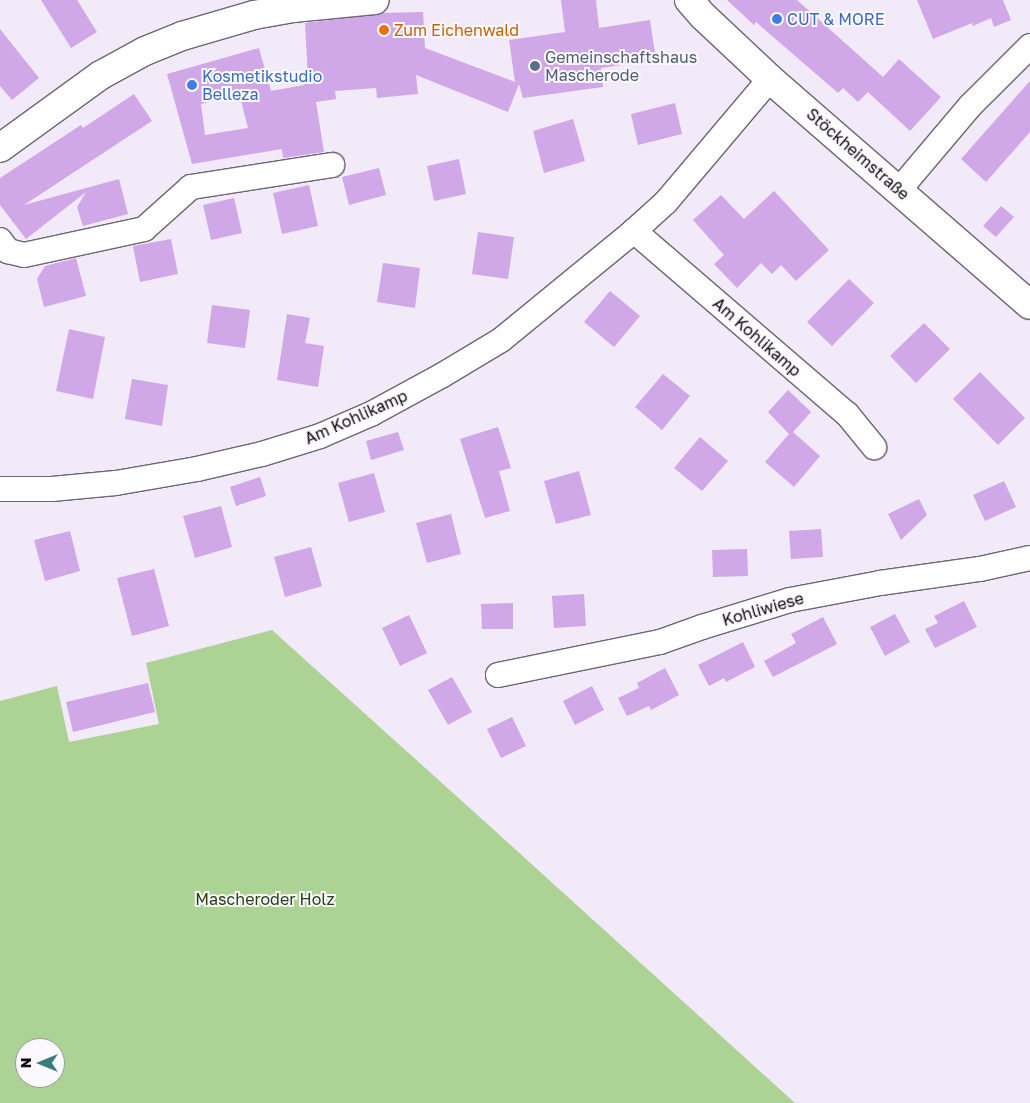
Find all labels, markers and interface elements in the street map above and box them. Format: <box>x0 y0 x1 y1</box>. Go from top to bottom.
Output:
place label: CUT & MORE <box>787 9 884 29</box>
marker: CUT & MORE <box>771 13 783 25</box>
place label: Zum Eichenwald <box>394 20 519 40</box>
marker: Zum Eichenwald <box>378 24 390 36</box>
place label: Gemeinschaftshaus Mascherode <box>545 47 697 85</box>
marker: Gemeinschaftshaus Mascherode <box>529 60 541 72</box>
place label: Kosmetikstudio Belleza <box>202 66 322 104</box>
marker: Kosmetikstudio Belleza <box>186 79 198 91</box>
street label: Stöckheimstraße <box>803 104 913 204</box>
street label: Am Kohlikamp <box>709 294 805 380</box>
street label: Am Kohlikamp <box>302 386 410 448</box>
street label: Kohliwiese <box>720 588 806 630</box>
park label: Mascheroder Holz <box>195 889 335 909</box>
north arrow <box>15 1038 65 1088</box>
text: N <box>17 1058 34 1068</box>

